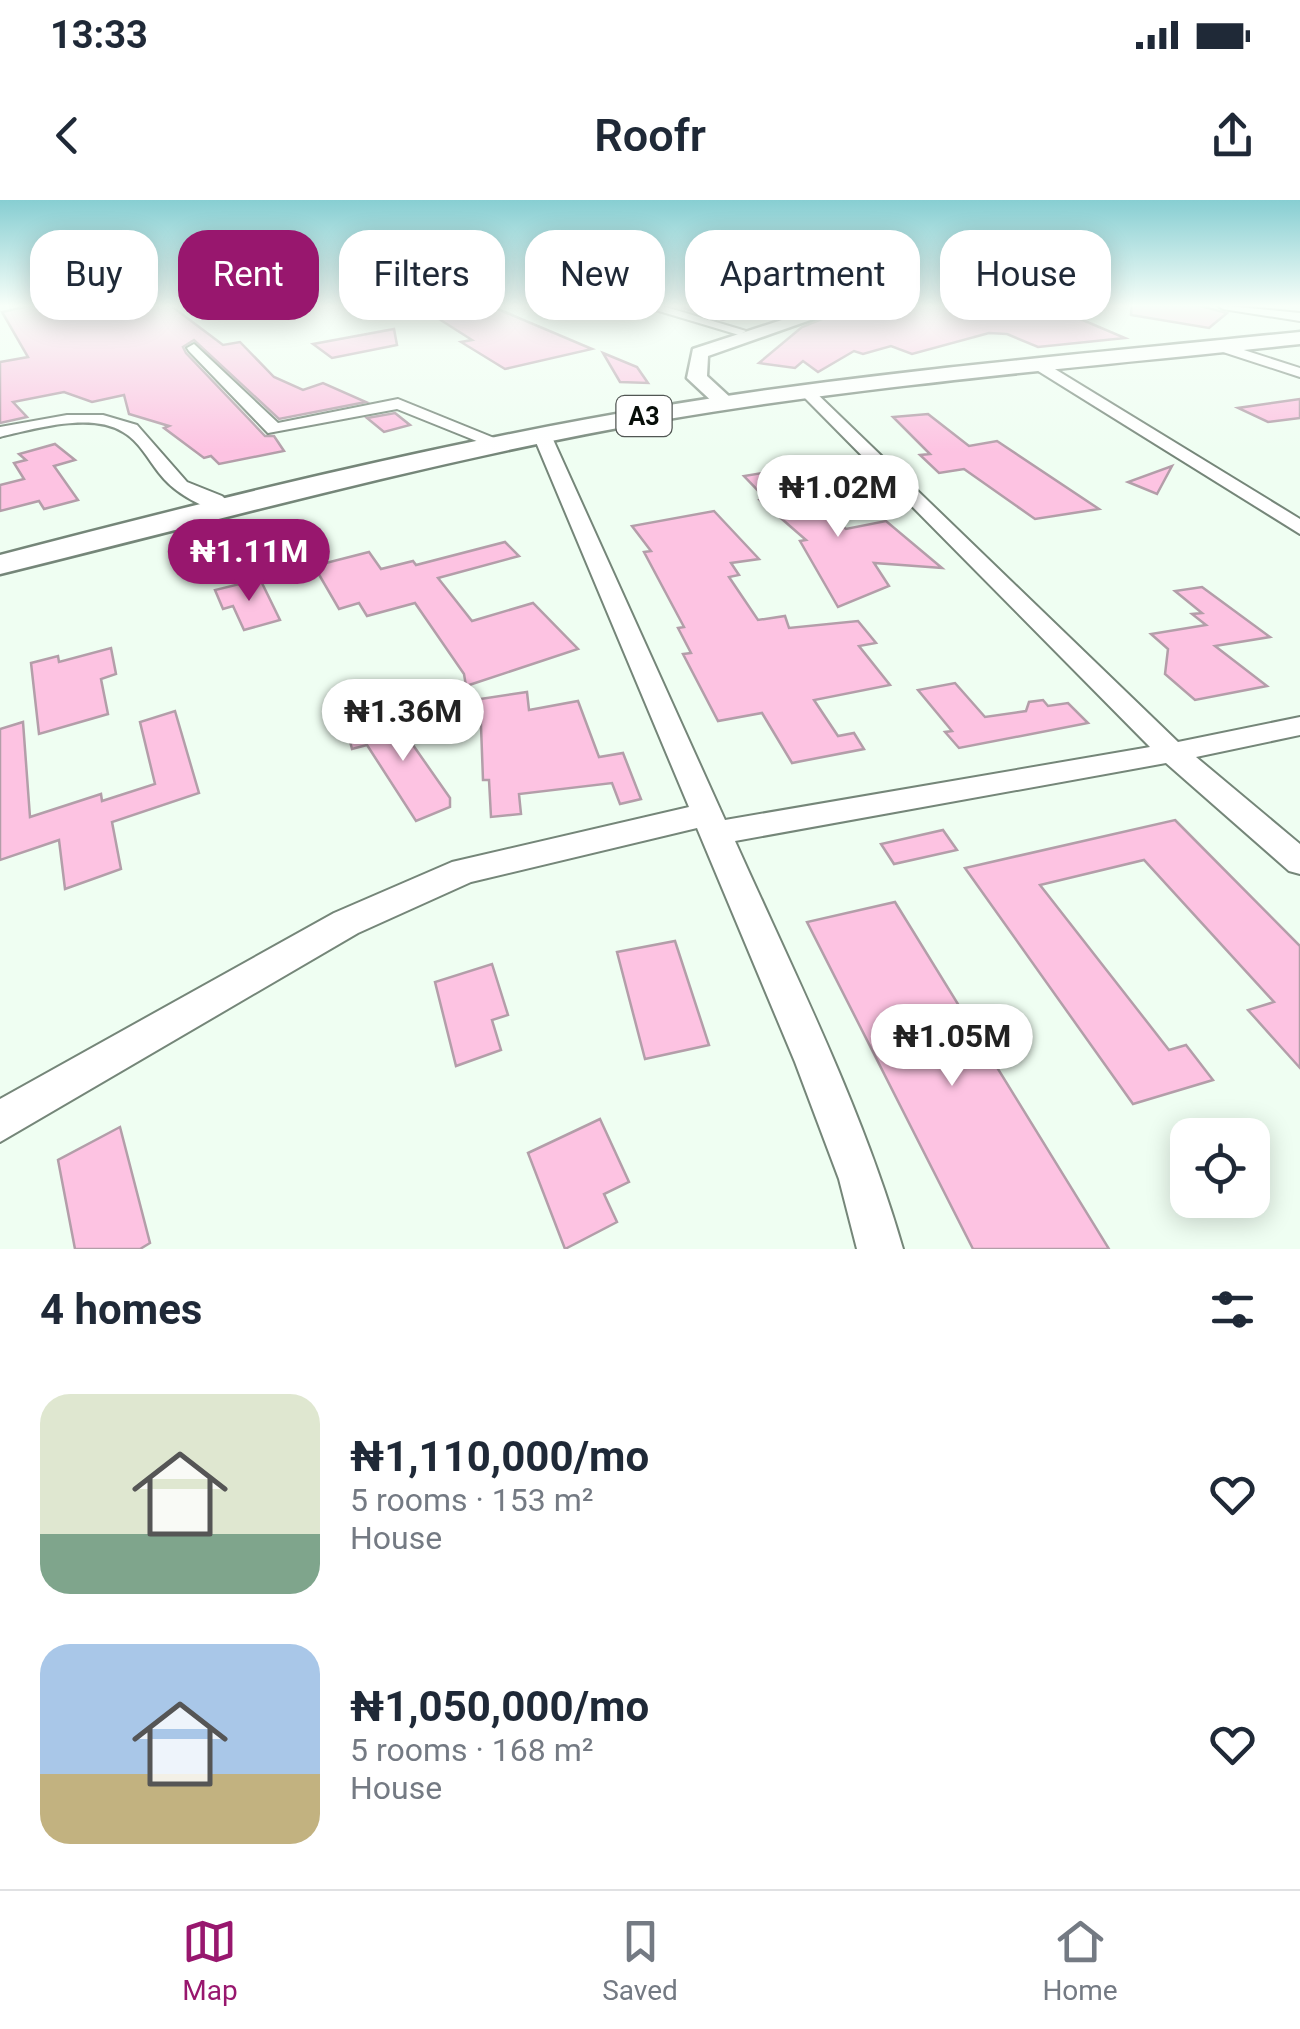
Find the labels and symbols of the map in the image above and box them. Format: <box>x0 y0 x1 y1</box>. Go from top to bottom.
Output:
road number: A3 <box>616 396 672 436</box>
pin: ₦1.02M <box>757 455 919 540</box>
pin: ₦1.11M <box>168 519 330 604</box>
pin: ₦1.36M <box>322 679 484 764</box>
pin: ₦1.05M <box>871 1004 1033 1089</box>

